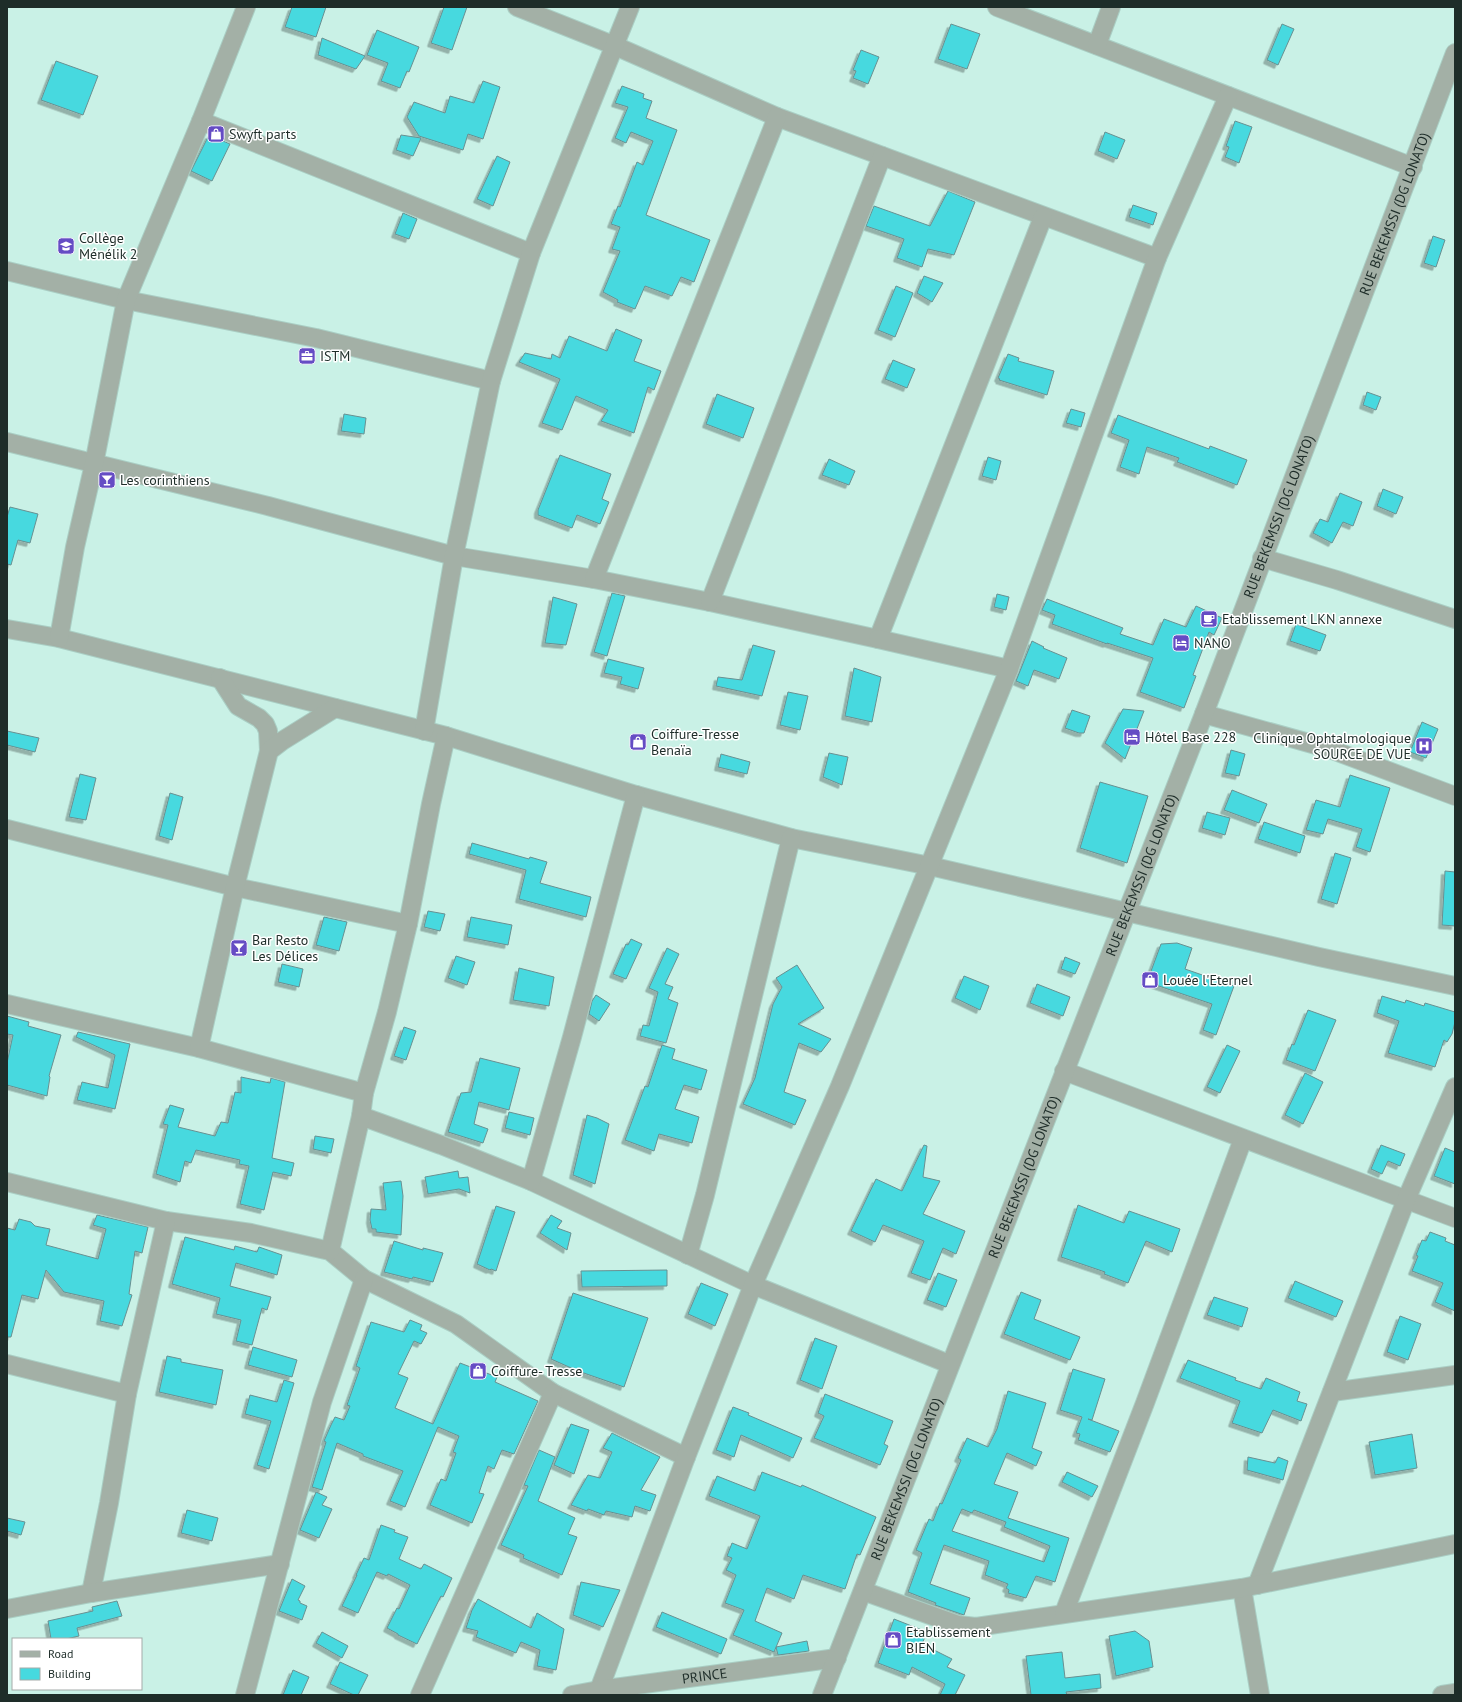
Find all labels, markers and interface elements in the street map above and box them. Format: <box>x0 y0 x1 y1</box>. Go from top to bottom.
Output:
shop icon: Swyft parts <box>206 124 226 144</box>
place label: Swyft parts <box>229 125 297 143</box>
street label: RUE BEKEMSSI (DG LONATO) <box>1355 130 1434 298</box>
place label: Collège Ménélik 2 <box>79 229 137 263</box>
school or university icon: Collège Ménélik 2 <box>56 236 76 256</box>
office icon: ISTM <box>297 346 317 366</box>
place label: ISTM <box>320 347 350 365</box>
street label: RUE BEKEMSSI (DG LONATO) <box>1239 432 1318 600</box>
bar icon: Les corinthiens <box>97 470 117 490</box>
place label: Les corinthiens <box>120 471 210 489</box>
cafe icon: Etablissement LKN annexe <box>1199 609 1219 629</box>
place label: Etablissement LKN annexe <box>1222 610 1382 628</box>
hotel icon: NANO <box>1171 633 1191 653</box>
place label: NANO <box>1194 634 1231 652</box>
place label: Coiffure-Tresse Benaïa <box>651 725 739 759</box>
hotel icon: Hôtel Base 228 <box>1122 727 1142 747</box>
place label: Hôtel Base 228 <box>1145 728 1236 746</box>
place label: Clinique Ophtalmologique SOURCE DE VUE <box>1253 729 1411 763</box>
shop icon: Coiffure-Tresse Benaïa <box>628 732 648 752</box>
hospital icon: Clinique Ophtalmologique SOURCE DE VUE <box>1414 736 1434 756</box>
street label: RUE BEKEMSSI (DG LONATO) <box>1102 791 1181 959</box>
place label: Bar Resto Les Délices <box>252 931 318 965</box>
bar icon: Bar Resto Les Délices <box>229 938 249 958</box>
shop icon: Louée l'Eternel <box>1140 970 1160 990</box>
place label: Louée l'Eternel <box>1163 971 1252 989</box>
street label: RUE BEKEMSSI (DG LONATO) <box>984 1093 1064 1261</box>
shop icon: Coiffure- Tresse <box>468 1361 488 1381</box>
place label: Coiffure- Tresse <box>491 1362 582 1380</box>
street label: RUE BEKEMSSI (DG LONATO) <box>866 1395 946 1563</box>
place label: Etablissement BIEN <box>906 1623 991 1657</box>
shop icon: Etablissement BIEN <box>883 1630 903 1650</box>
legend <box>12 1638 142 1690</box>
text: Road <box>48 1646 73 1661</box>
street label: PRINCE <box>681 1664 728 1688</box>
text: Building <box>48 1666 91 1681</box>

